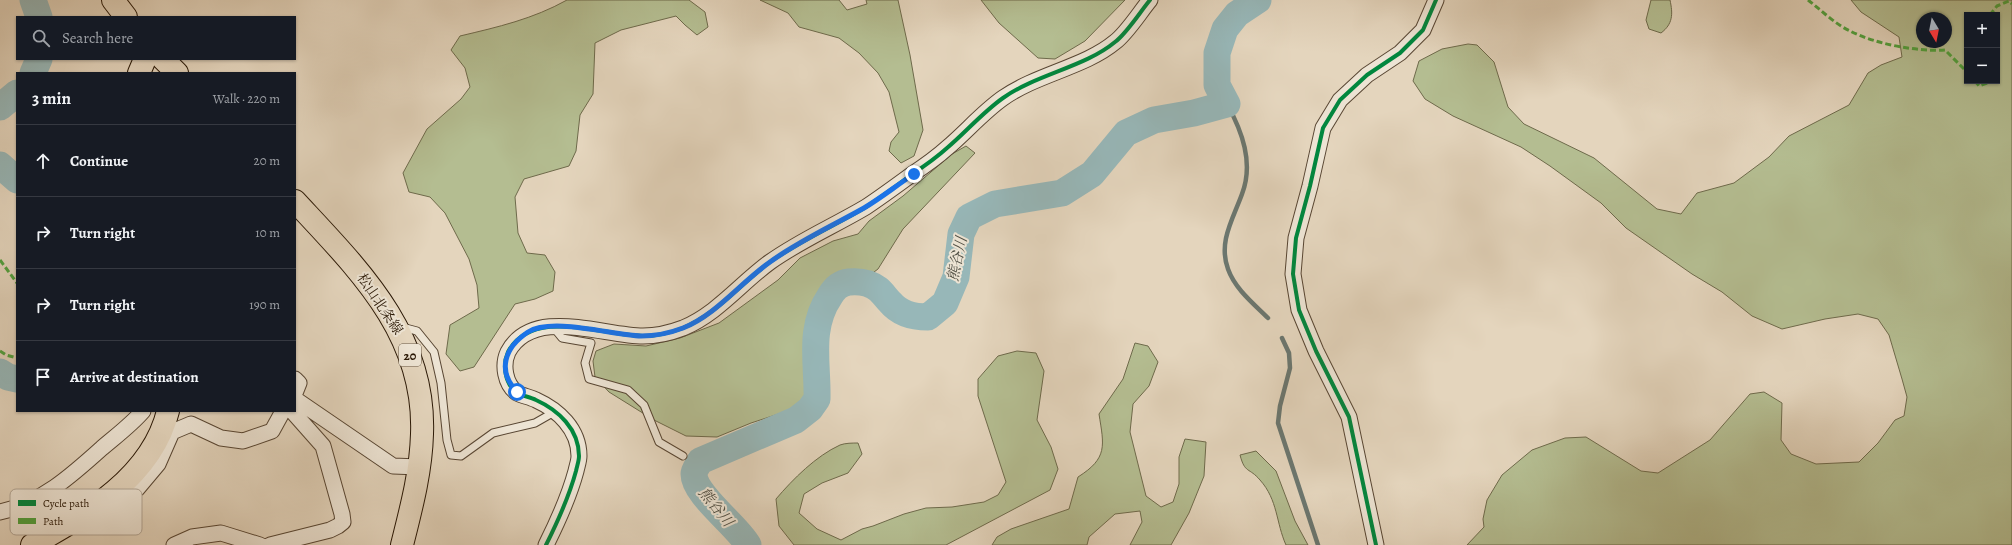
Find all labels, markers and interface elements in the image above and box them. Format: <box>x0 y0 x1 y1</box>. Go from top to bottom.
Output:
north arrow <box>1916 12 1952 48</box>
map controls <box>1964 12 2000 84</box>
button: + <box>1964 12 2000 48</box>
search box <box>16 16 296 60</box>
icon: search <box>30 27 52 49</box>
text: Search here <box>62 28 133 48</box>
button: − <box>1964 48 2000 84</box>
text: 3 min <box>32 87 71 110</box>
text: Walk · 220 m <box>213 90 280 107</box>
icon: ahead <box>32 150 54 172</box>
text: Continue <box>70 151 128 171</box>
text: 20 m <box>254 152 280 169</box>
route end <box>905 165 923 183</box>
icon: right <box>32 222 54 244</box>
text: Turn right <box>70 223 135 243</box>
text: 10 m <box>255 224 280 241</box>
water label: 熊谷川 <box>943 233 972 283</box>
street label: 松山北条線 <box>353 270 407 338</box>
icon: right <box>32 294 54 316</box>
text: Turn right <box>70 295 135 315</box>
text: 190 m <box>249 296 280 313</box>
road number: 20 <box>399 344 421 366</box>
icon: arrive <box>32 366 54 388</box>
text: Arrive at destination <box>70 367 199 387</box>
route start <box>508 383 526 401</box>
water label: 熊谷川 <box>694 483 739 532</box>
legend <box>10 489 142 535</box>
text: Cycle path <box>43 496 90 511</box>
text: Path <box>43 514 64 529</box>

